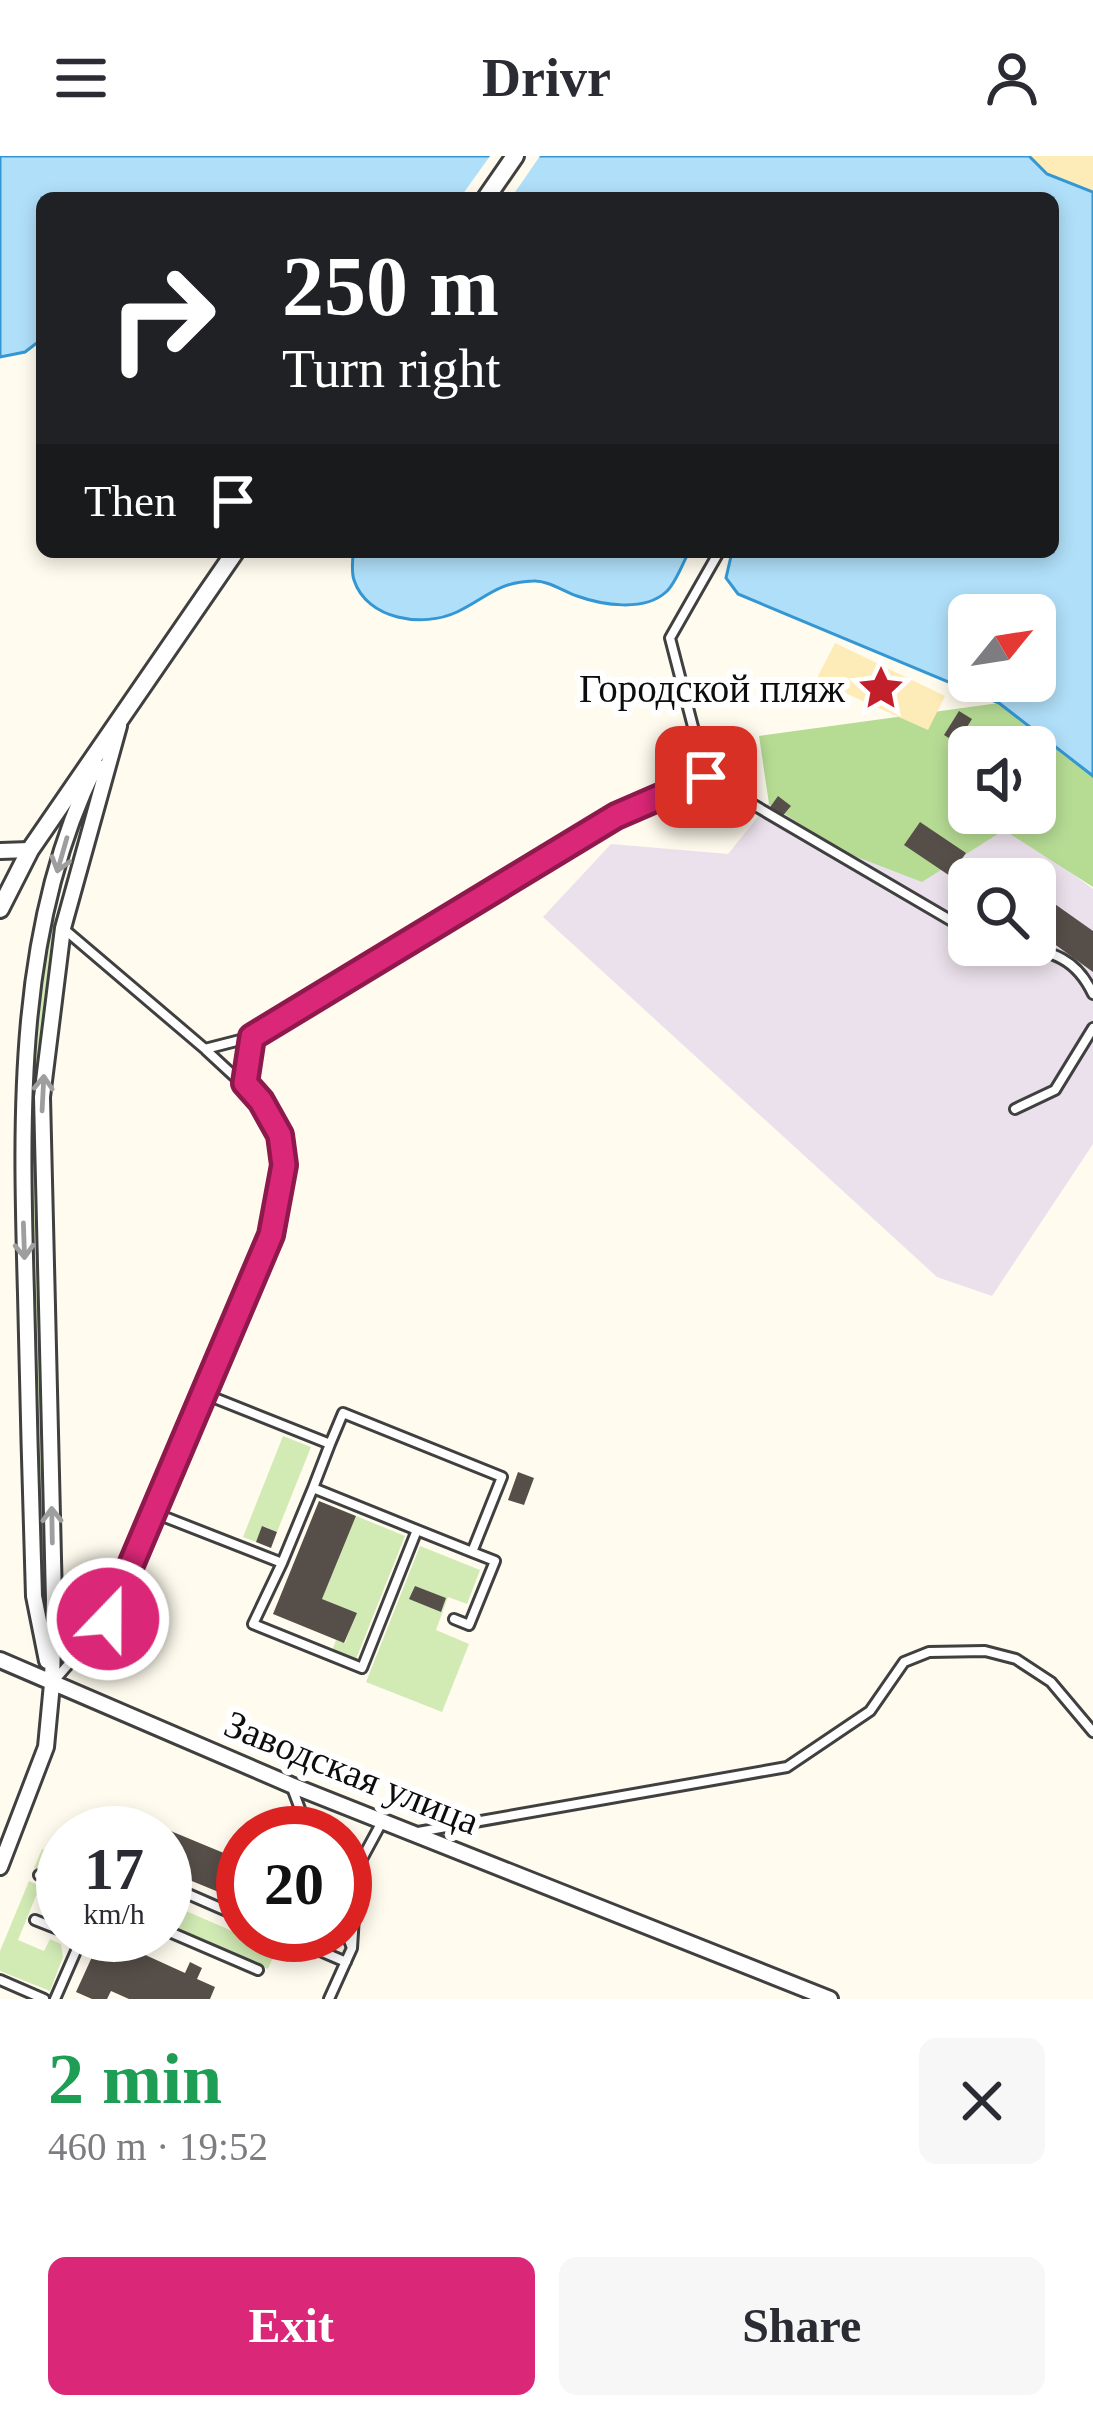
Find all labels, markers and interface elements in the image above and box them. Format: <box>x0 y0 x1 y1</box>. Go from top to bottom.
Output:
icon: menu <box>48 45 114 111</box>
icon: person <box>979 45 1045 111</box>
text: Drivr <box>482 48 611 108</box>
icon: right <box>84 240 240 396</box>
text: 250 m <box>282 240 499 333</box>
text: Turn right <box>282 339 501 399</box>
icon: arrive <box>200 468 266 534</box>
text: Then <box>84 476 176 526</box>
north arrow <box>948 594 1056 702</box>
map controls <box>948 594 1056 966</box>
place icon: Городской пляж <box>856 663 906 713</box>
place label: Городской пляж <box>579 667 846 711</box>
pin <box>655 726 757 828</box>
button: sound <box>948 726 1056 834</box>
icon: arrive <box>673 744 739 810</box>
one-way arrow <box>50 835 72 873</box>
button: search <box>948 858 1056 966</box>
one-way arrow <box>32 1074 55 1113</box>
one-way arrow <box>13 1221 36 1260</box>
one-way arrow <box>41 1506 64 1545</box>
position arrow <box>45 1556 171 1682</box>
street label: Заводская улица <box>218 1701 485 1843</box>
speed limit sign: 20 <box>216 1806 372 1962</box>
text: 17 <box>84 1836 144 1902</box>
text: km/h <box>83 1897 145 1930</box>
button: close <box>919 2038 1045 2164</box>
text: 2 min <box>48 2039 222 2119</box>
text: 460 m · 19:52 <box>48 2125 268 2168</box>
button: Exit <box>48 2257 535 2395</box>
button: Share <box>559 2257 1045 2395</box>

